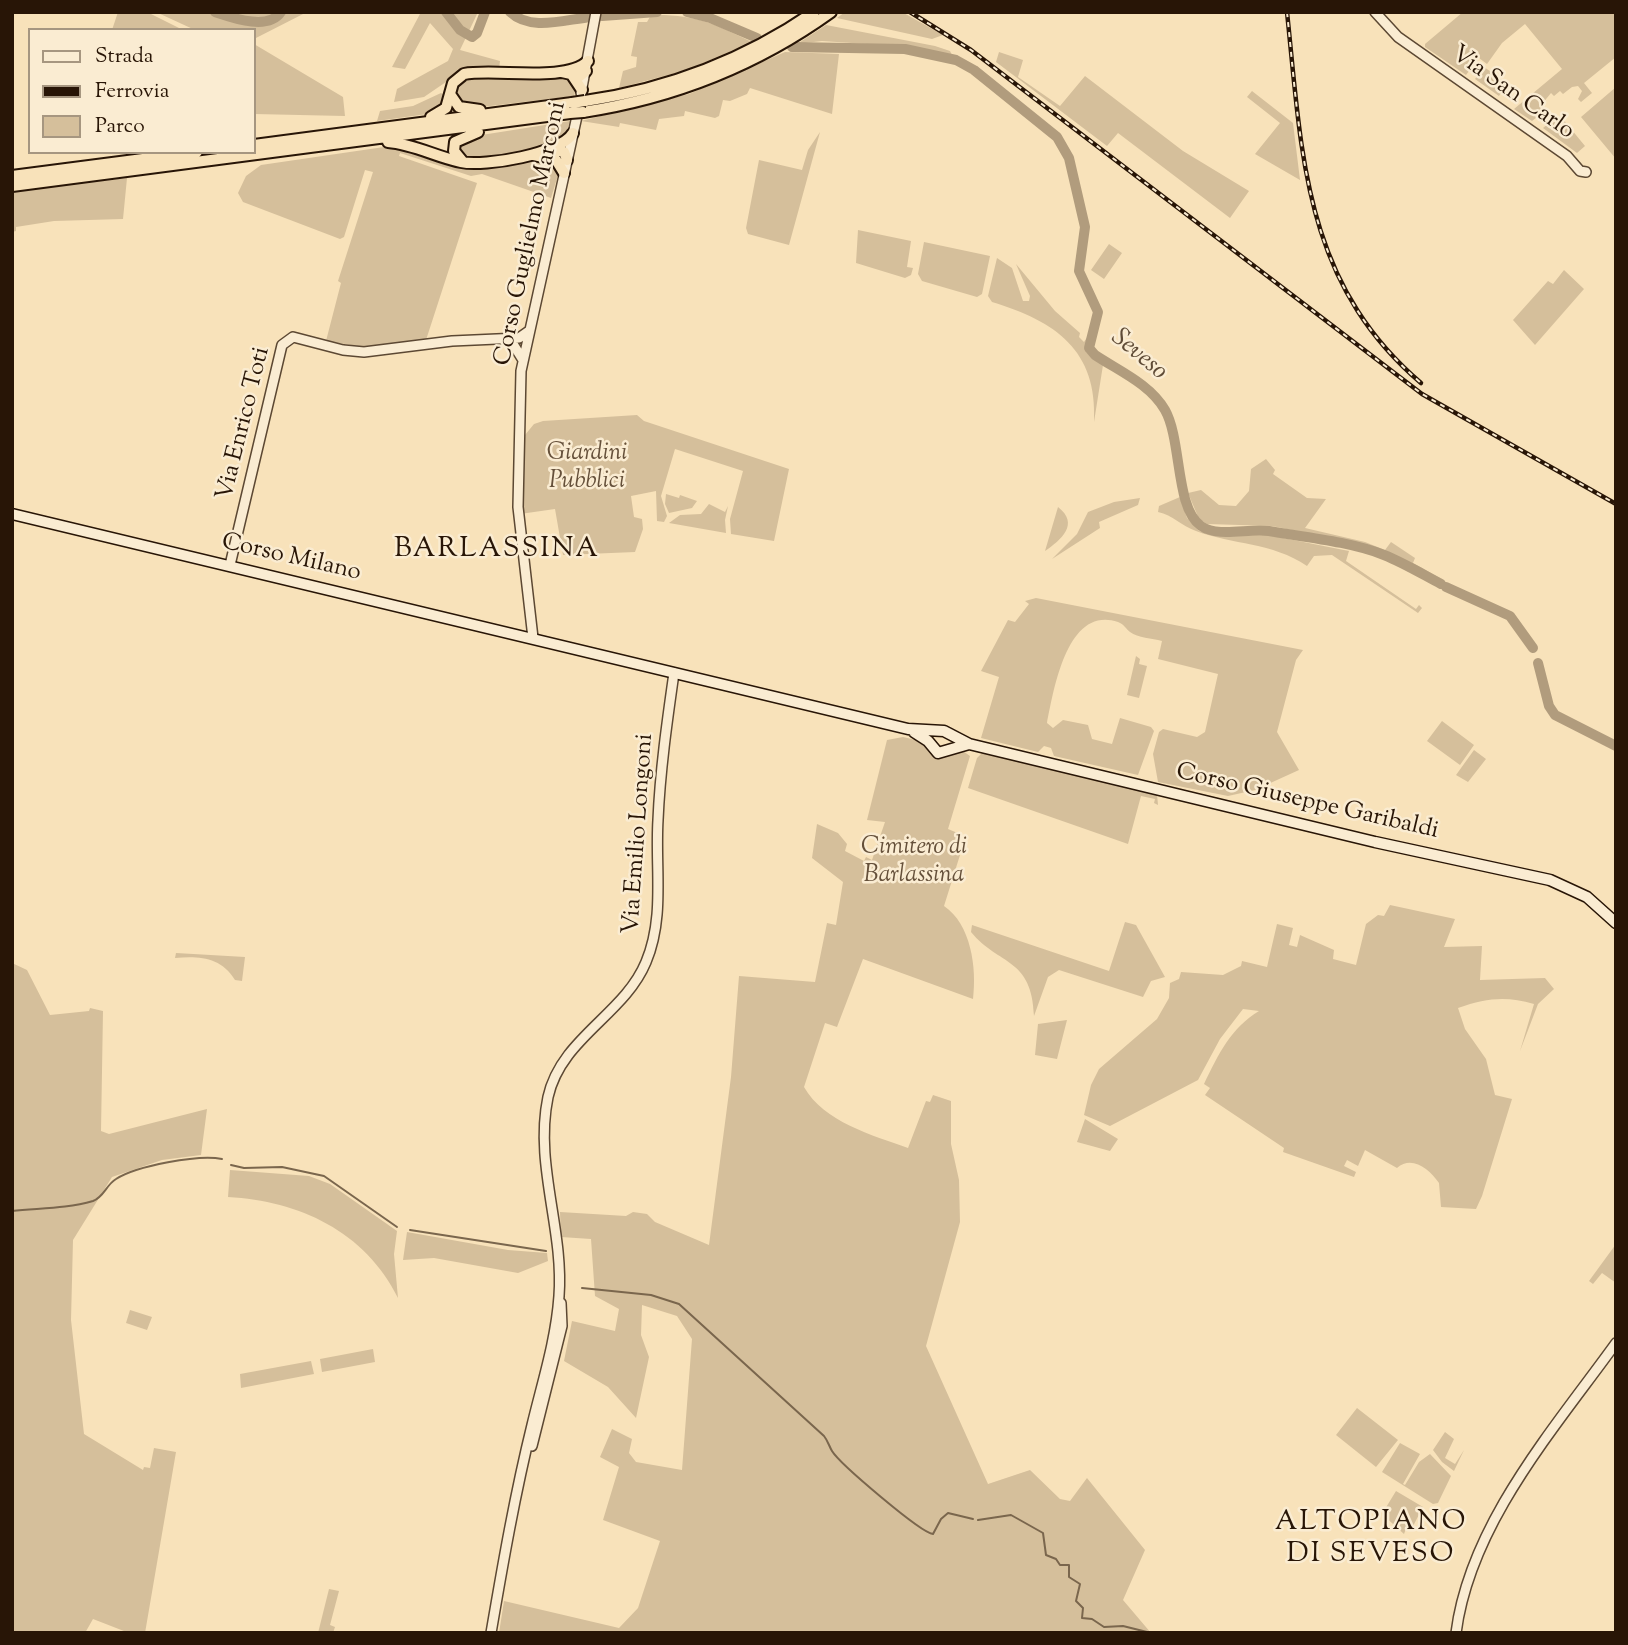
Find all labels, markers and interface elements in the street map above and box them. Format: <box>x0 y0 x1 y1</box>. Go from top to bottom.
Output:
legend <box>28 28 256 154</box>
street label: Via San Carlo <box>1445 41 1579 147</box>
text: Strada <box>95 42 154 72</box>
text: Ferrovia <box>95 77 169 107</box>
street label: Corso Guglielmo Marconi <box>490 99 574 369</box>
text: Parco <box>95 112 145 142</box>
water label: Seveso <box>1103 323 1173 389</box>
street label: Via Enrico Toti <box>212 344 278 504</box>
park label: Giardini Pubblici <box>547 441 627 497</box>
street label: Corso Milano <box>218 529 364 589</box>
district label: BARLASSINA <box>395 534 599 568</box>
street label: Via Emilio Longoni <box>619 733 661 935</box>
street label: Corso Giuseppe Garibaldi <box>1173 759 1441 847</box>
park label: Cimitero di Barlassina <box>861 835 967 891</box>
district label: ALTOPIANO DI SEVESO <box>1276 1507 1466 1573</box>

